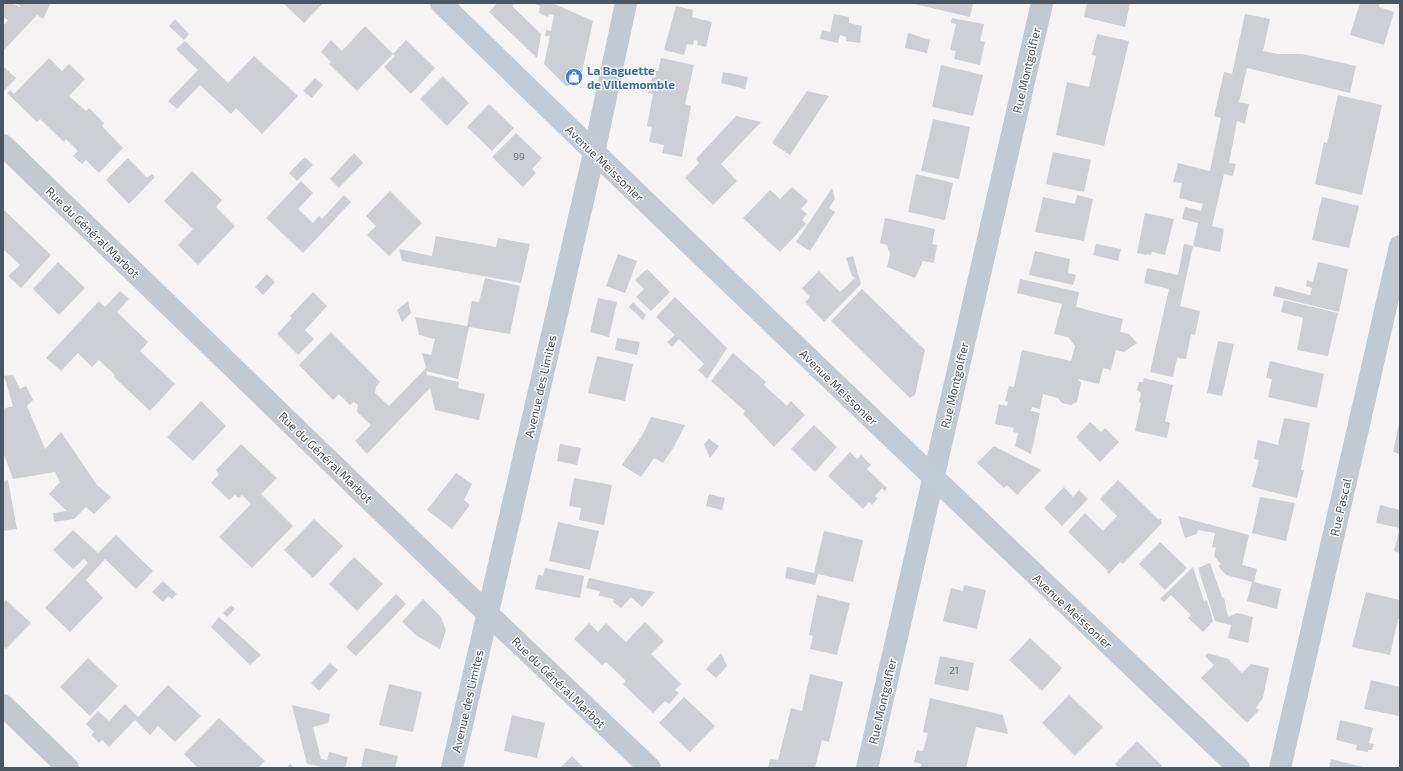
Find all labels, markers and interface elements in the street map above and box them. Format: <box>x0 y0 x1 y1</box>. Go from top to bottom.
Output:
street label: Rue Montgolfier <box>1009 25 1043 114</box>
place label: La Baguette de Villemomble <box>587 63 675 91</box>
shop icon: La Baguette de Villemomble <box>564 67 584 87</box>
street label: Avenue Meissonier <box>563 122 647 204</box>
house number: 99 <box>513 150 525 162</box>
street label: Rue du Général Marbot <box>43 184 143 281</box>
street label: Avenue des Limites <box>521 333 559 439</box>
street label: Rue Montgolfier <box>937 340 971 429</box>
street label: Avenue Meissonier <box>797 346 881 428</box>
street label: Rue du Général Marbot <box>276 409 376 506</box>
street label: Rue Pascal <box>1327 476 1354 537</box>
street label: Avenue Meissonier <box>1031 571 1116 651</box>
street label: Rue du Général Marbot <box>509 634 609 731</box>
street label: Avenue des Limites <box>448 648 486 754</box>
street label: Rue Montgolfier <box>865 656 899 745</box>
house number: 21 <box>949 664 959 676</box>

